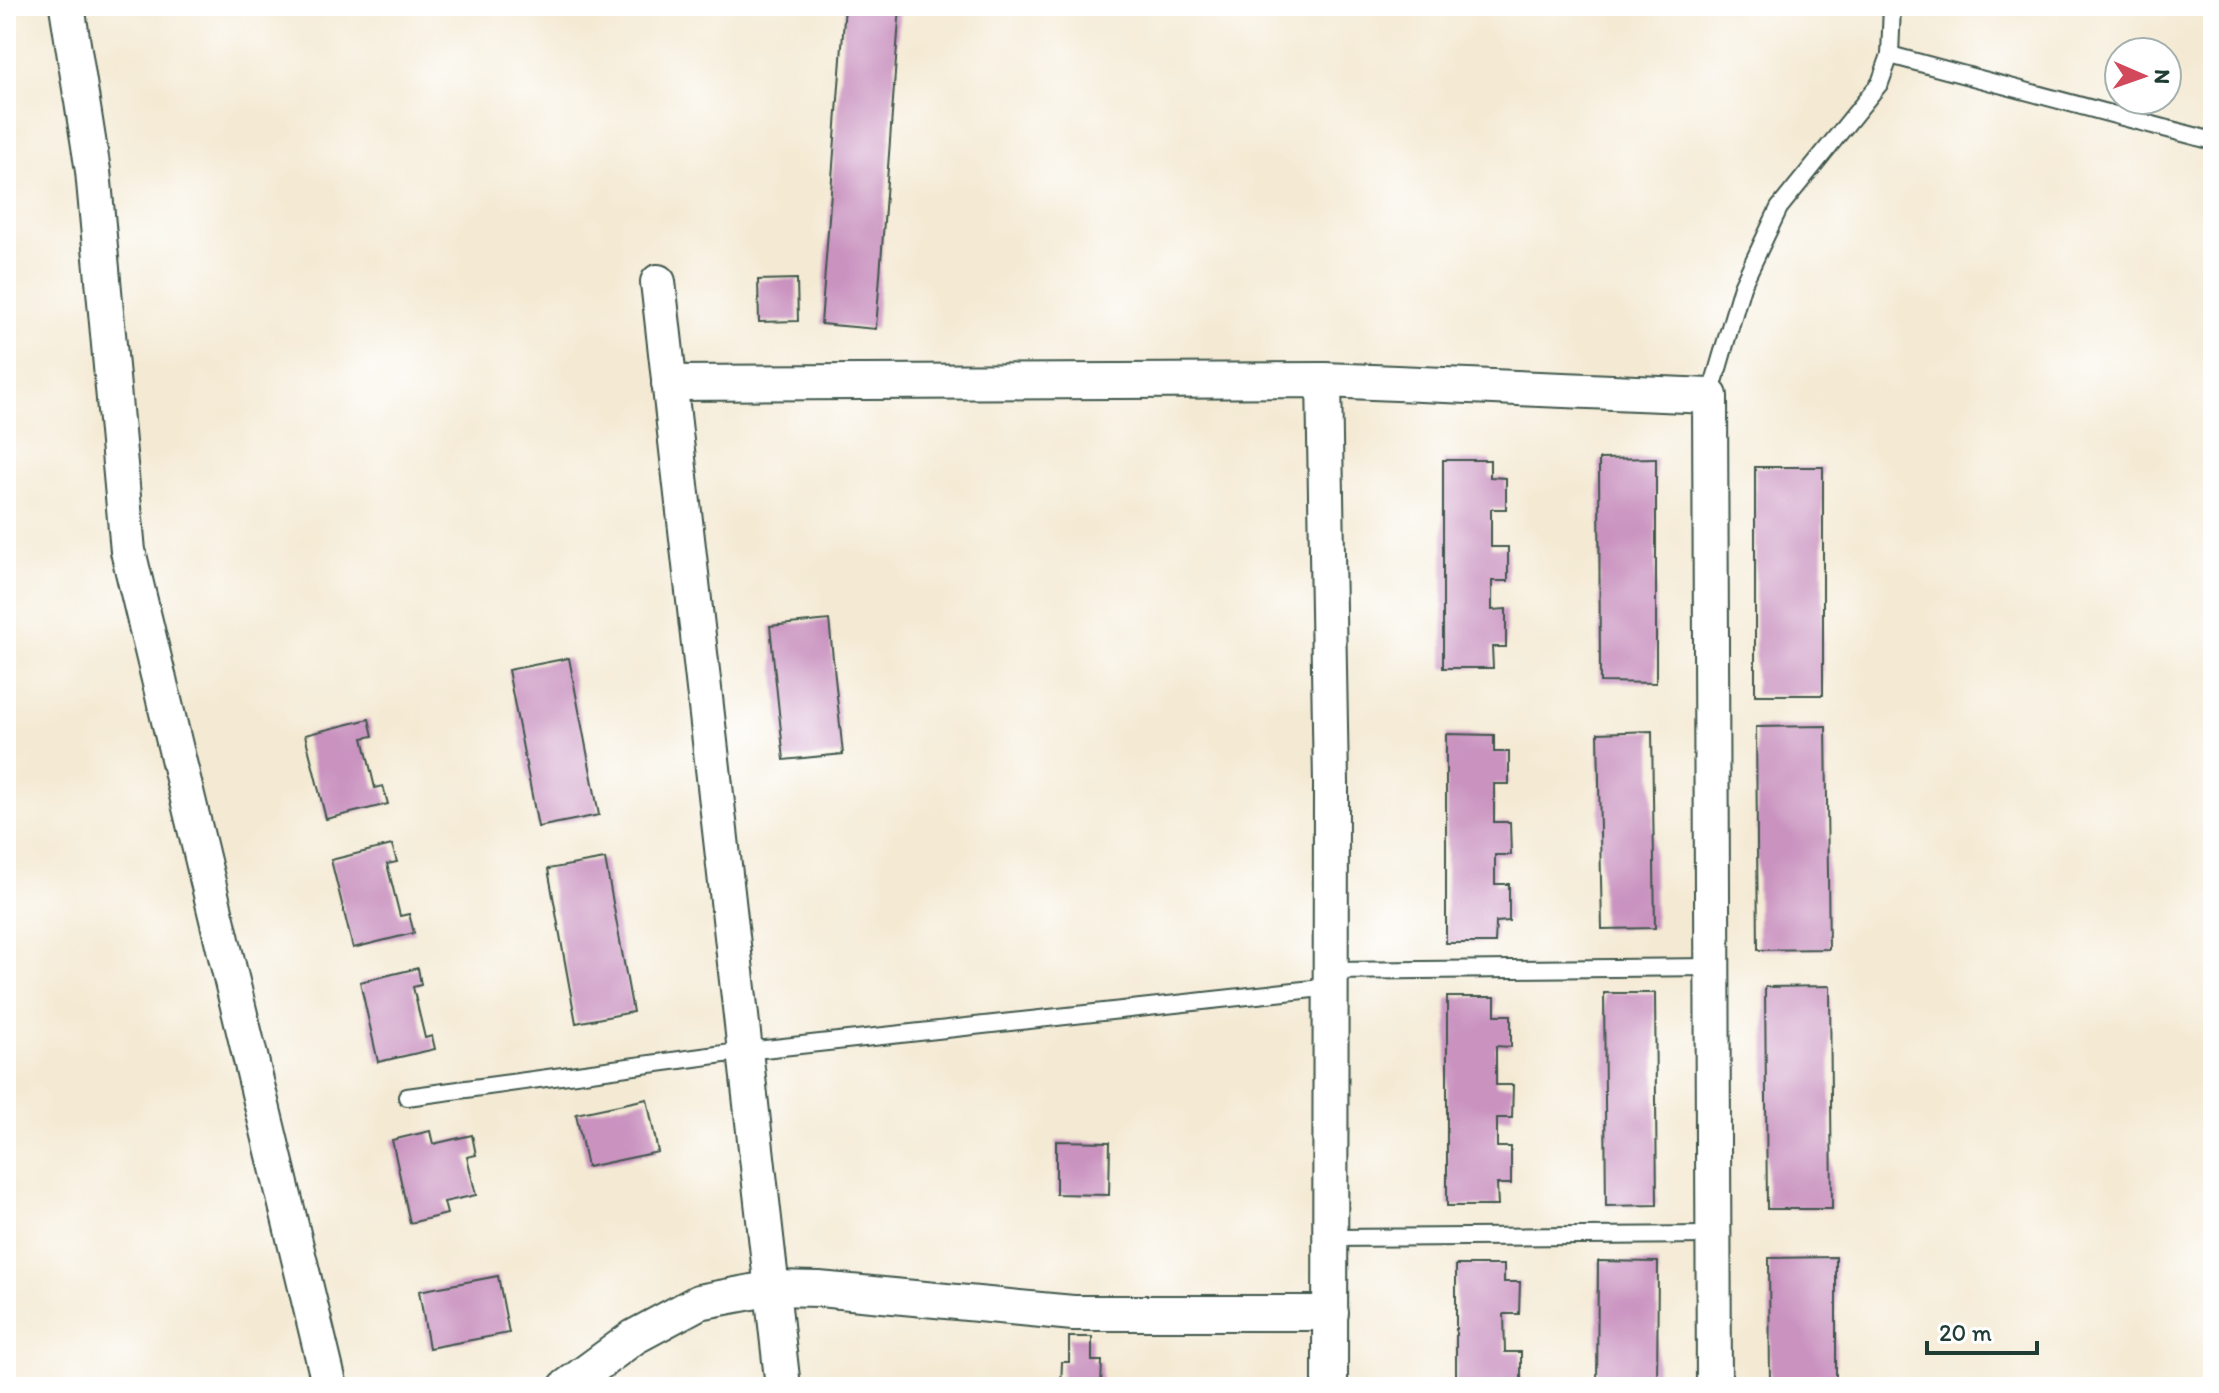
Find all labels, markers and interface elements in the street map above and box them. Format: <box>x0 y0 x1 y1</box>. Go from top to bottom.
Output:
north arrow <box>2103 36 2183 116</box>
text: N <box>2149 69 2176 85</box>
scale bar <box>1927 1305 2037 1355</box>
text: 20 m <box>1939 1318 1992 1347</box>

